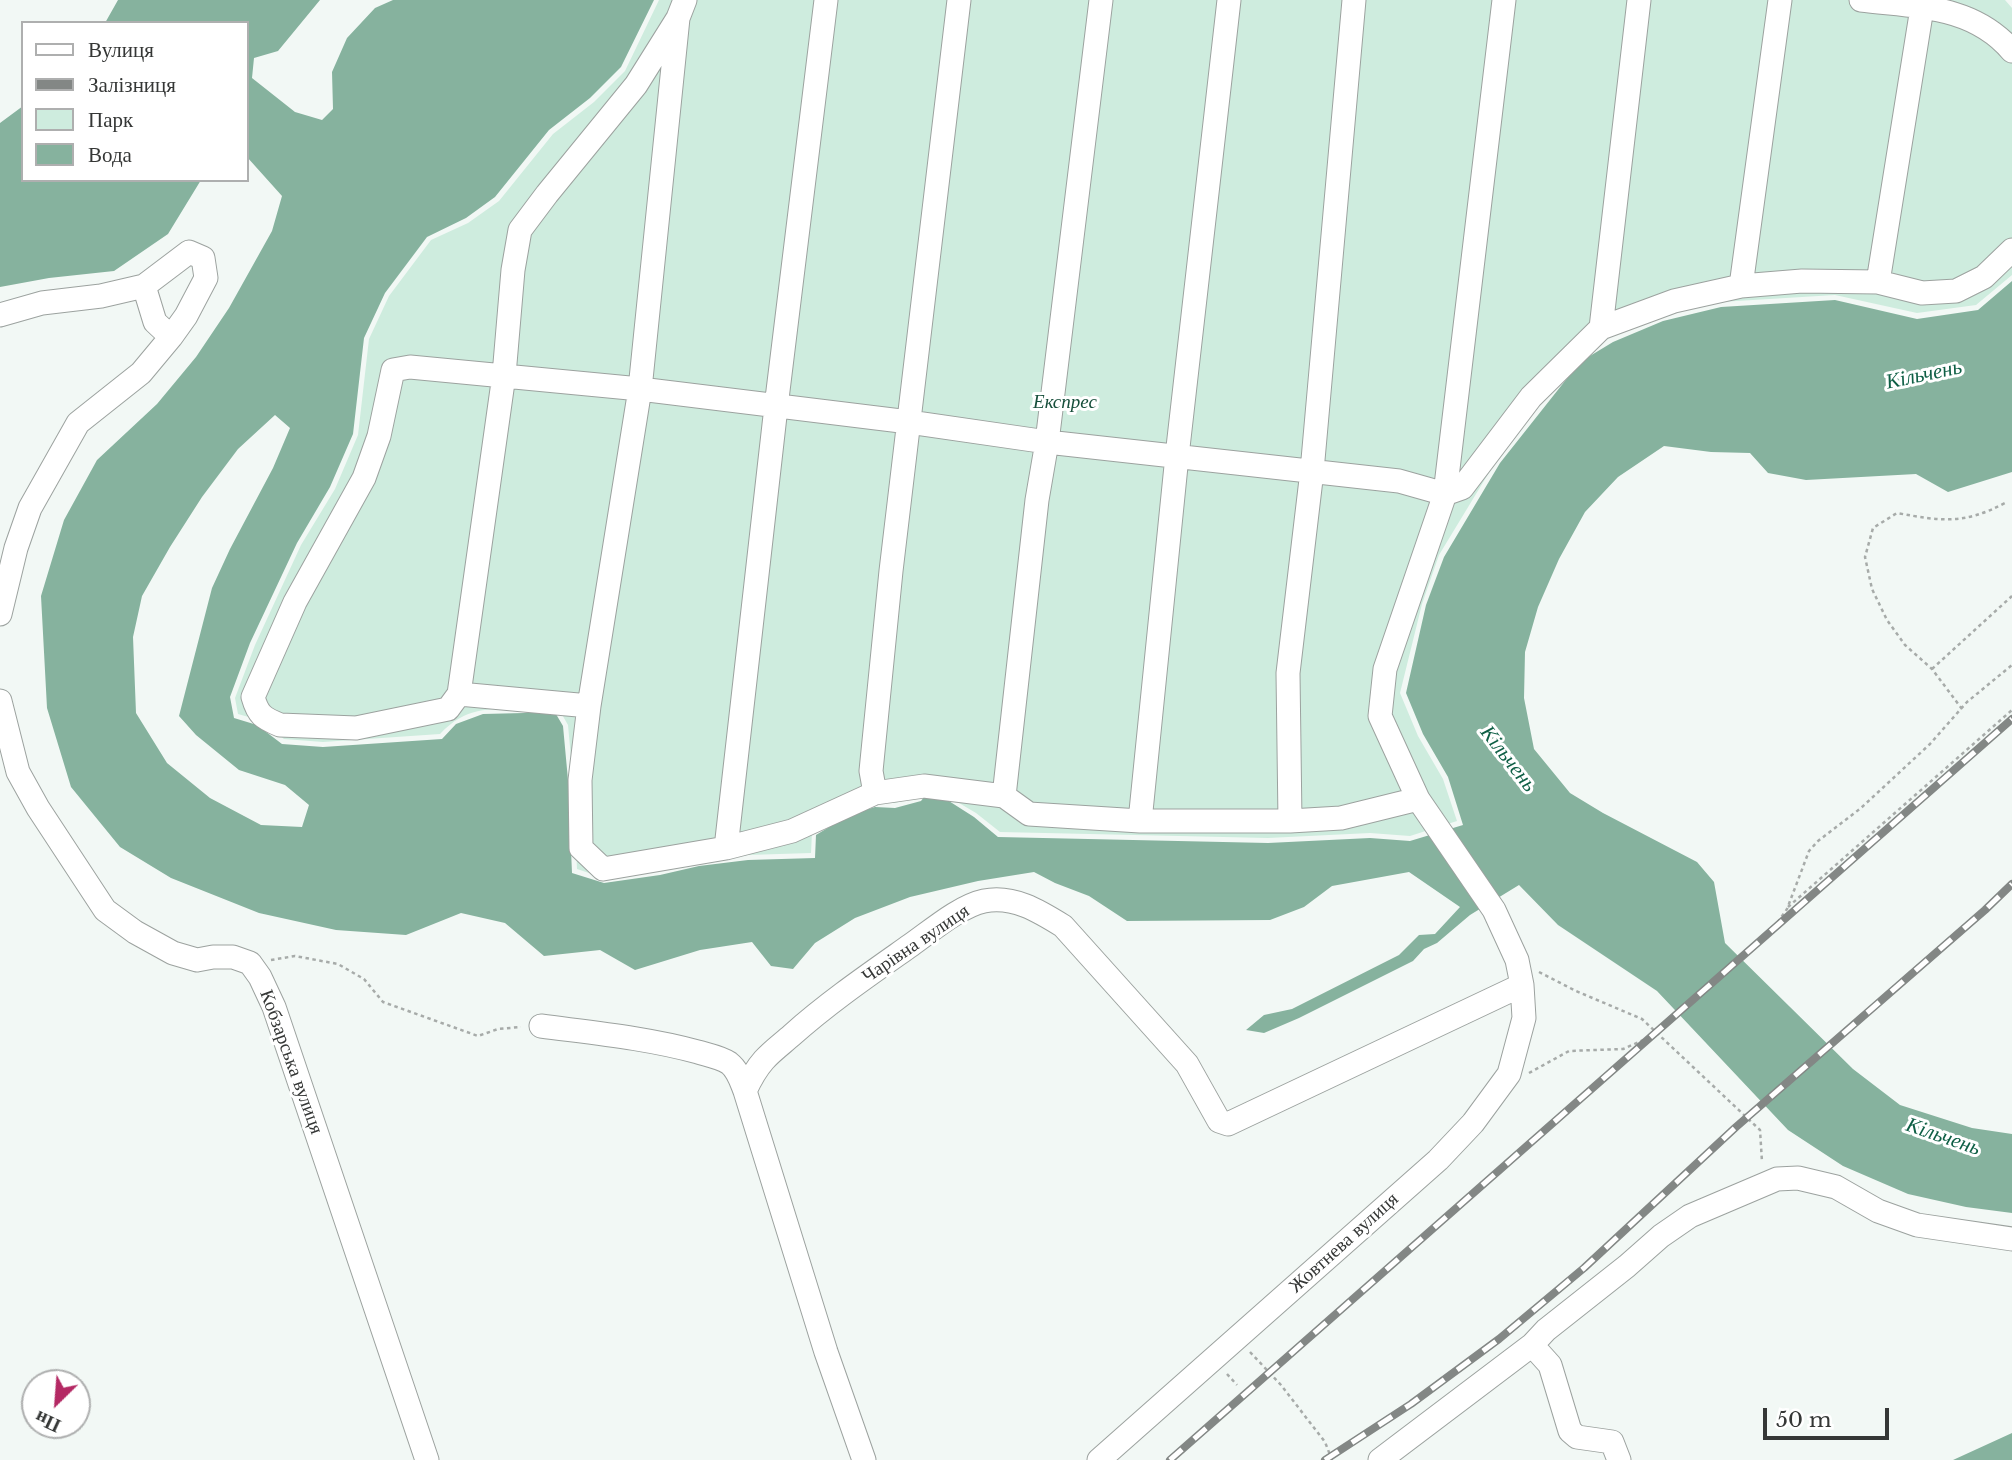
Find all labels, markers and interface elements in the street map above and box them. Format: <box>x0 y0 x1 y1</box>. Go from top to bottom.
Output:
legend <box>21 21 248 182</box>
text: Вулиця <box>88 37 154 63</box>
text: Залізниця <box>88 72 176 98</box>
text: Парк <box>88 107 133 133</box>
text: Вода <box>88 142 132 168</box>
water label: Кільчень <box>1884 355 1964 395</box>
park label: Експрес <box>1033 392 1097 414</box>
water label: Кільчень <box>1474 721 1542 797</box>
street label: Чарівна вулиця <box>858 900 974 988</box>
street label: Кобзарська вулиця <box>254 987 328 1137</box>
water label: Кільчень <box>1902 1113 1984 1161</box>
street label: Жовтнева вулиця <box>1285 1188 1403 1298</box>
north arrow <box>21 1369 91 1439</box>
scale bar <box>1767 1394 1893 1438</box>
text: Пн <box>31 1406 64 1438</box>
text: 50 m <box>1776 1407 1831 1433</box>

